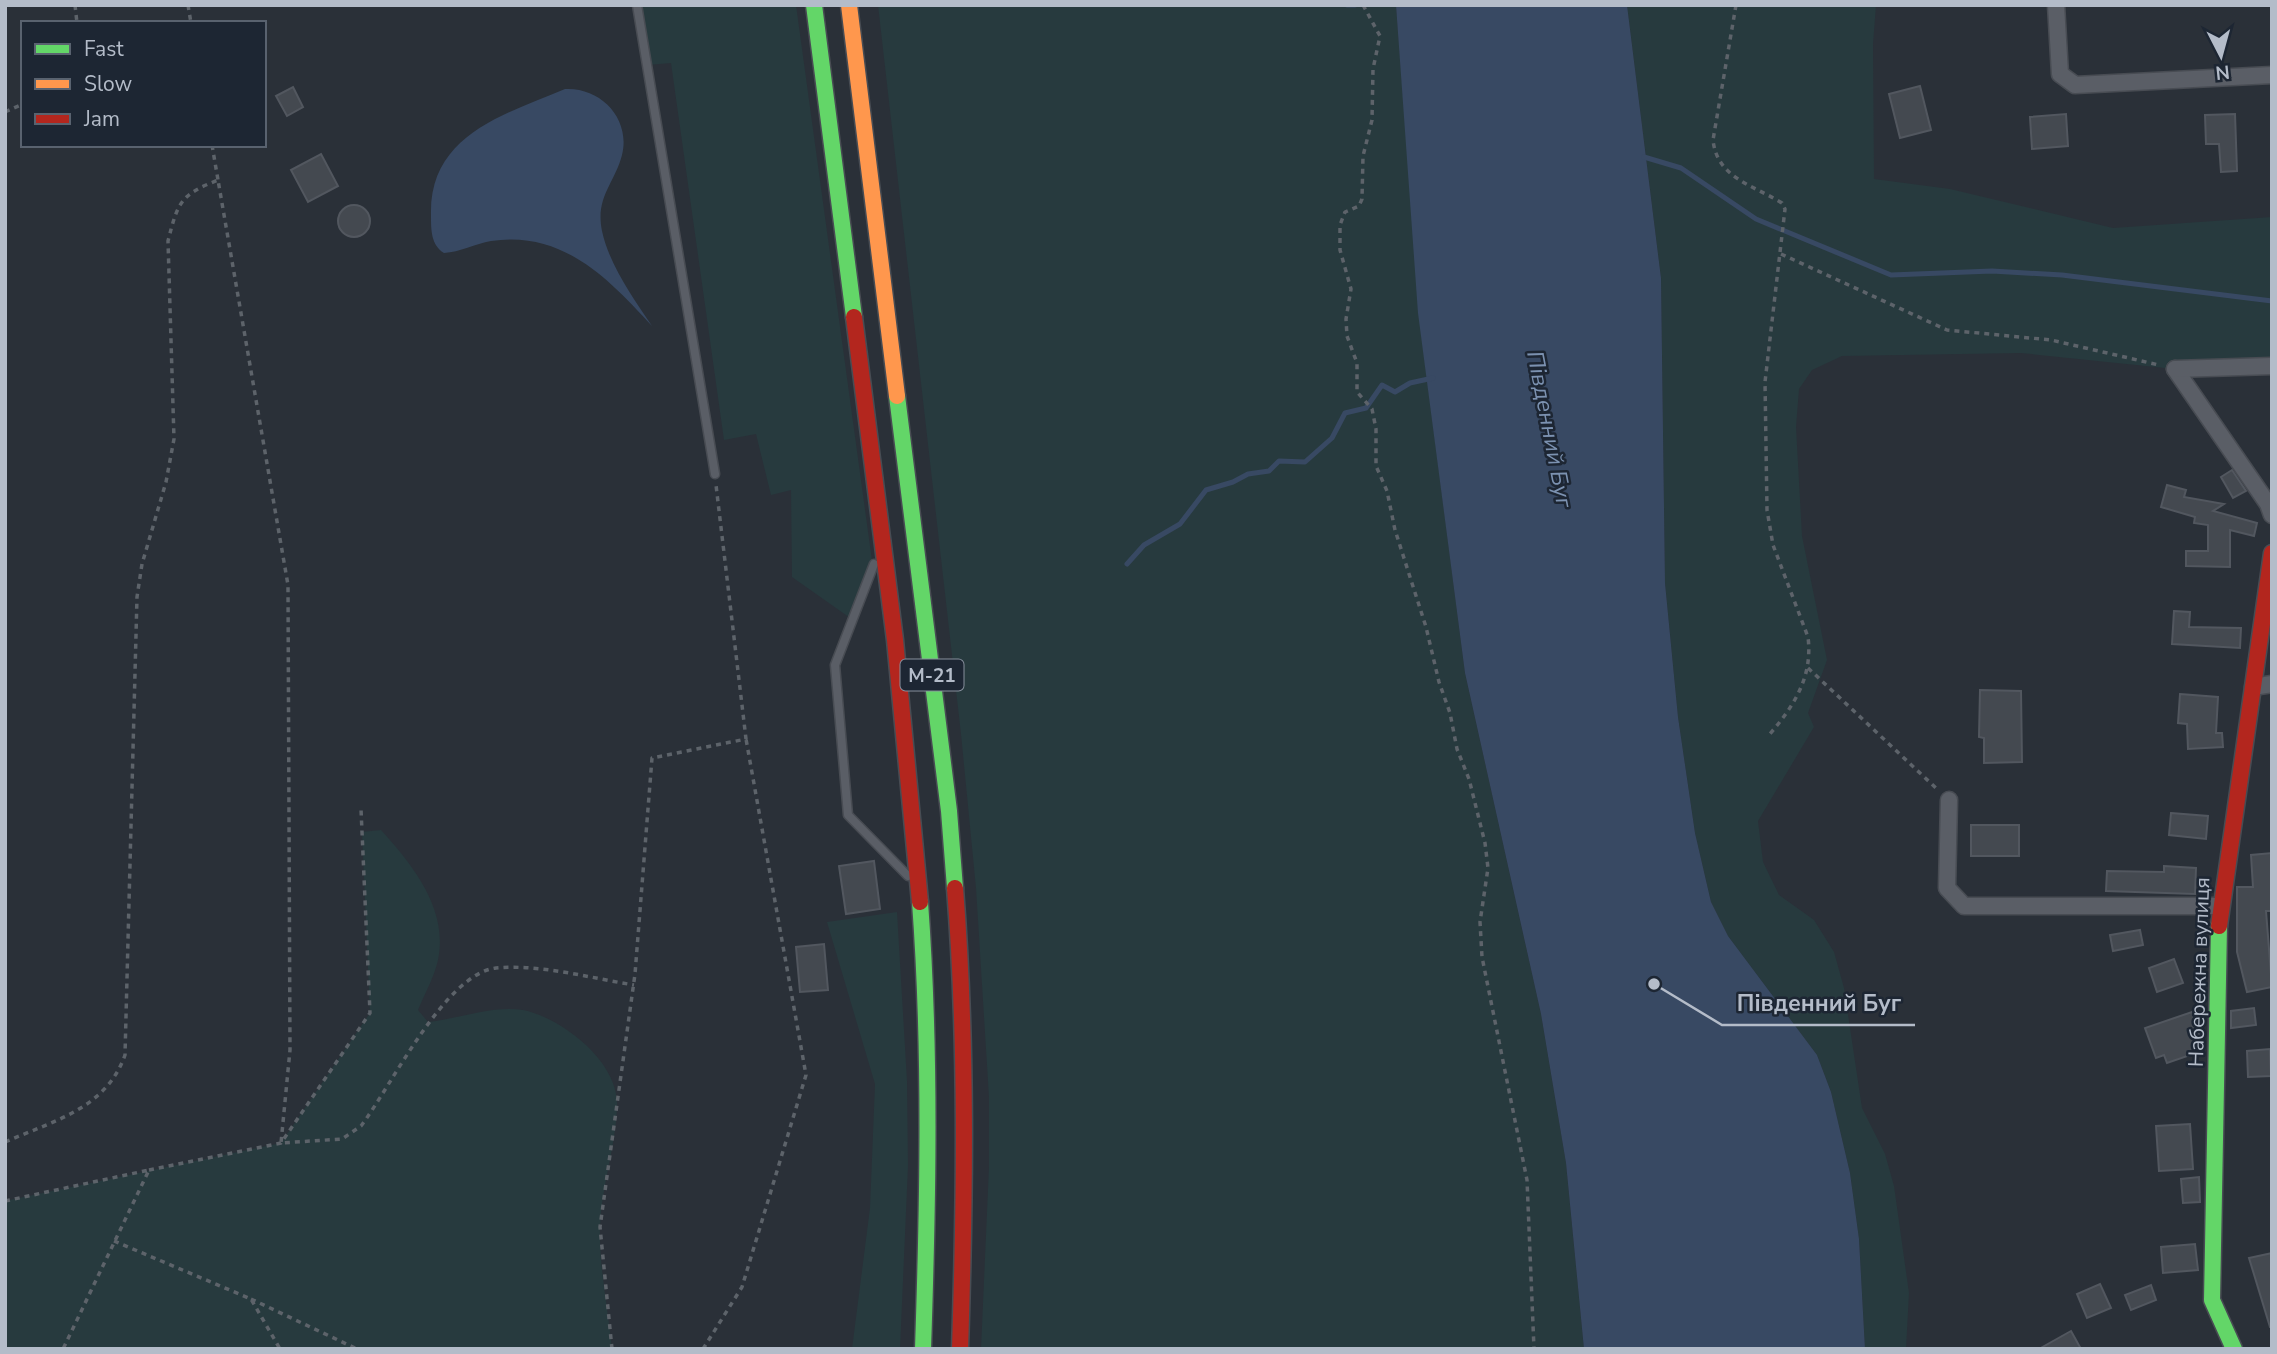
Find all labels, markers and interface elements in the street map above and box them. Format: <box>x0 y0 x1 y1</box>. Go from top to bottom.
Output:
legend <box>21 21 266 147</box>
north arrow <box>2186 21 2256 91</box>
text: Fast <box>84 35 124 63</box>
text: N <box>2214 58 2231 86</box>
text: Slow <box>84 70 133 98</box>
text: Jam <box>83 105 120 133</box>
water label: Південний Буг <box>1519 348 1580 511</box>
road number: М-21 <box>900 660 964 690</box>
street label: Набережна вулиця <box>2182 877 2216 1067</box>
callout: Південний Буг <box>1722 981 1915 1025</box>
text: Південний Буг <box>1737 988 1902 1019</box>

